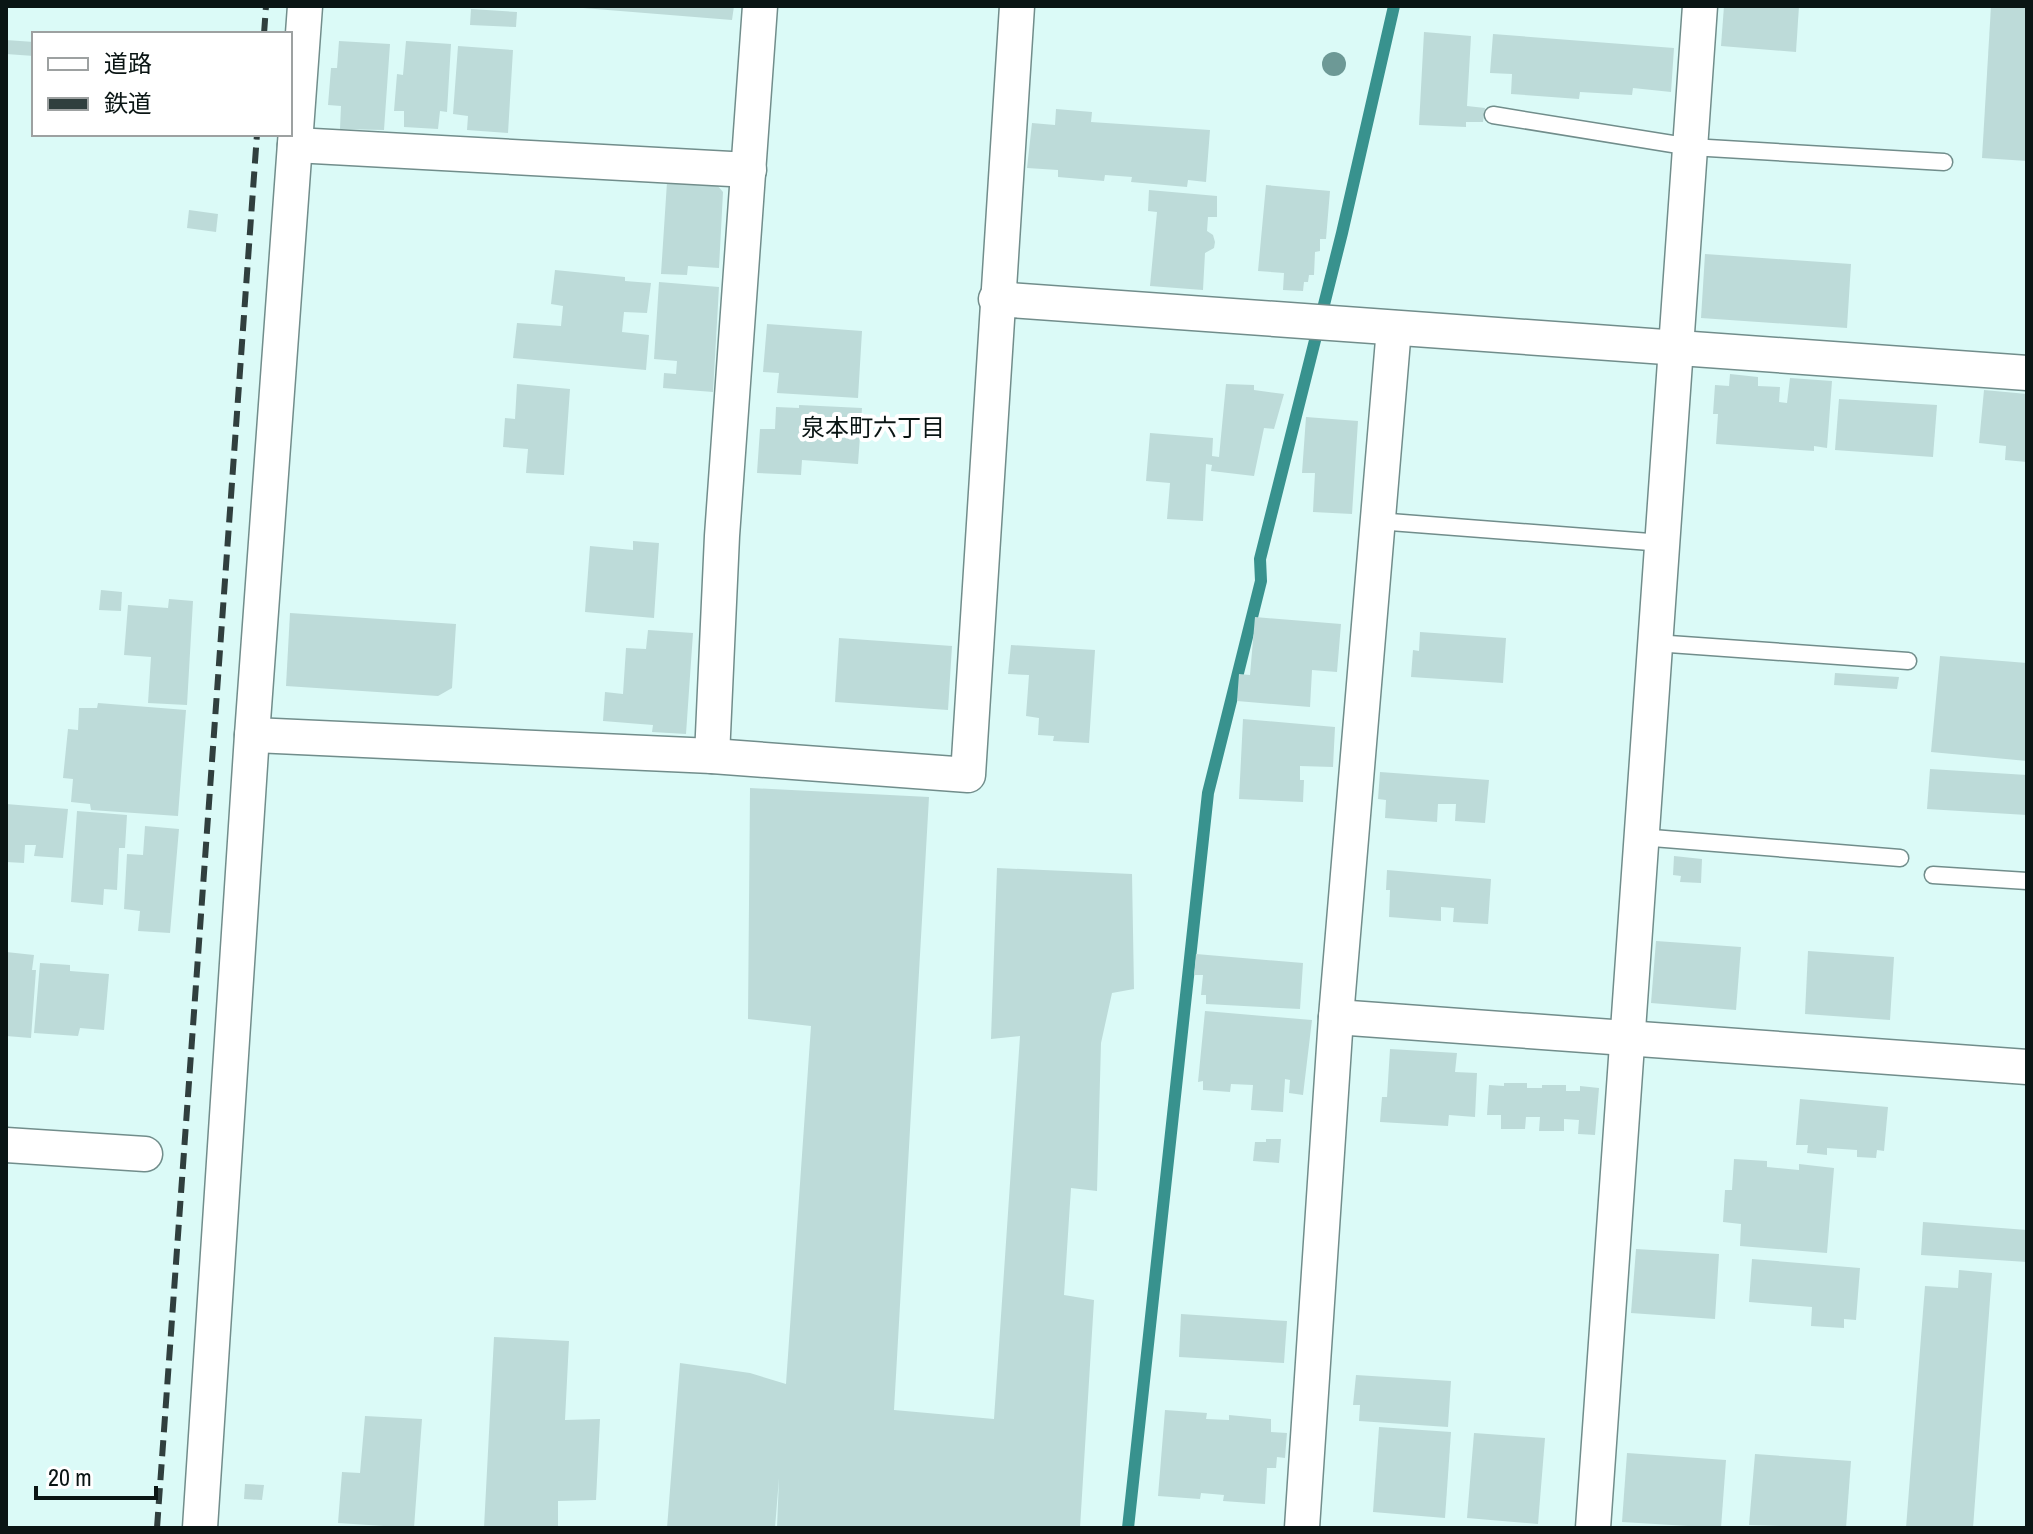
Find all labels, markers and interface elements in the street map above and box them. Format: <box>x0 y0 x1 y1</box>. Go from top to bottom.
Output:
legend <box>32 32 292 136</box>
text: 道路 <box>104 47 152 79</box>
text: 鉄道 <box>104 87 152 119</box>
district label: 泉本町六丁目 <box>801 411 945 443</box>
scale bar <box>36 1450 156 1500</box>
text: 20 m <box>48 1461 92 1493</box>

